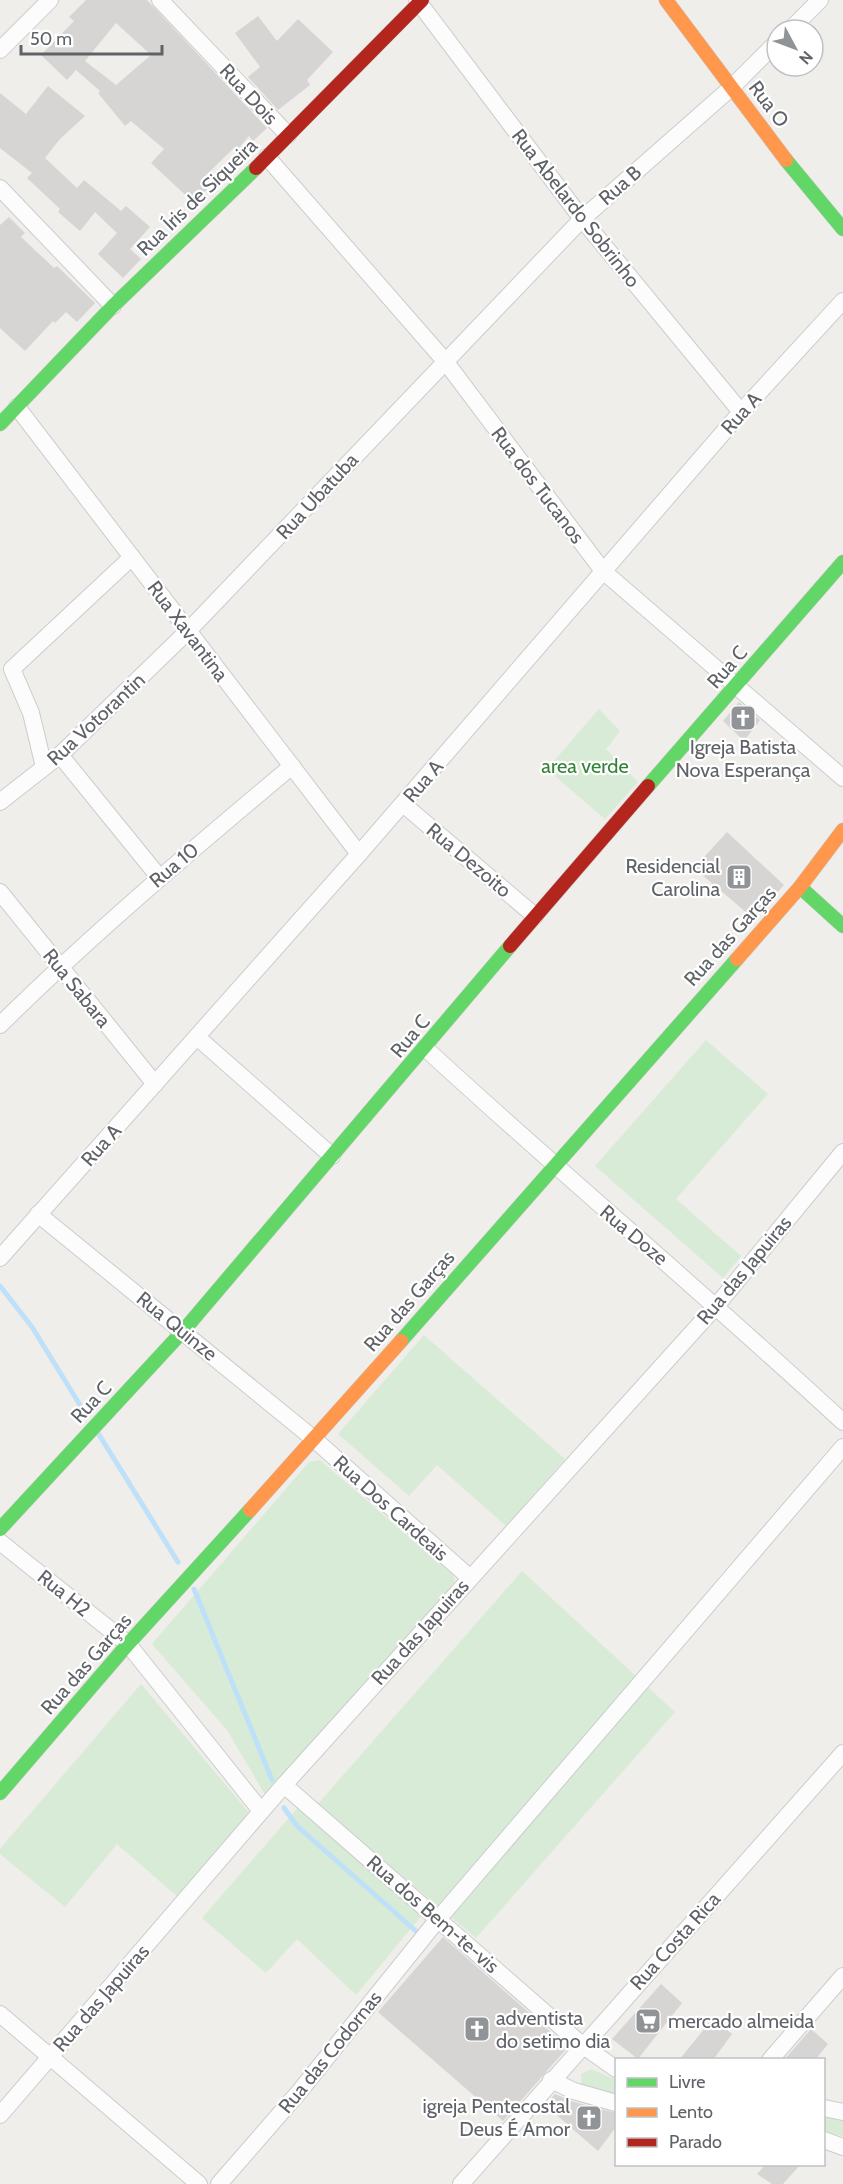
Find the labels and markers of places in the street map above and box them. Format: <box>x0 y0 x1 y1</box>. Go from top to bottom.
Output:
church icon: Igreja Batista Nova Esperança <box>728 703 758 733</box>
place label: Igreja Batista Nova Esperança <box>676 735 811 782</box>
place label: Residencial Carolina <box>625 854 720 901</box>
building icon: Residencial Carolina <box>724 862 754 892</box>
place label: adventista do setimo dia <box>496 2006 610 2053</box>
supermarket icon: mercado almeida <box>633 2006 663 2036</box>
place label: mercado almeida <box>668 2009 815 2033</box>
church icon: adventista do setimo dia <box>462 2014 492 2044</box>
place label: igreja Pentecostal Deus É Amor <box>423 2094 571 2141</box>
church icon: igreja Pentecostal Deus É Amor <box>574 2103 604 2133</box>

